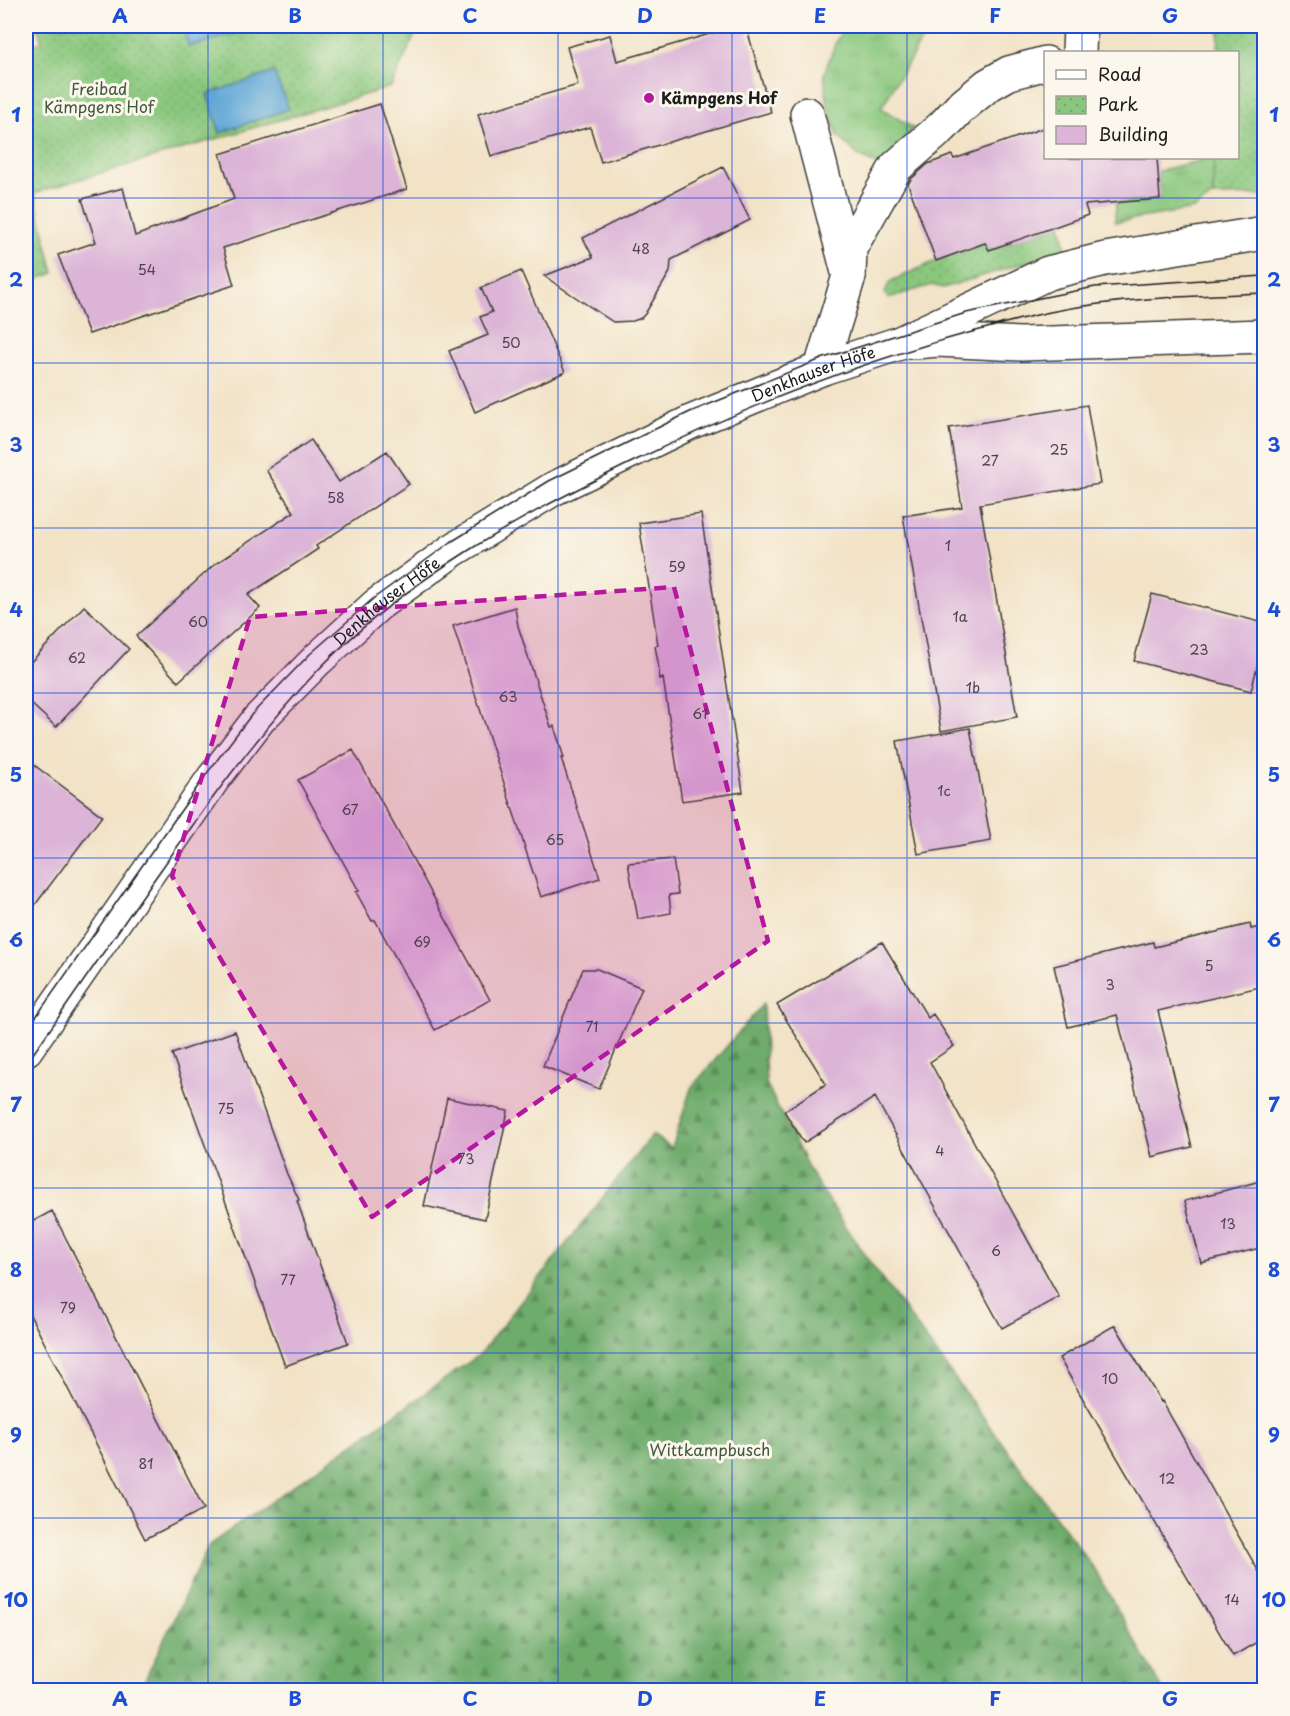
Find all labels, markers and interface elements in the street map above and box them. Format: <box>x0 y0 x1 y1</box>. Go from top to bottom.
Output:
text: A <box>112 0 128 30</box>
text: B <box>288 0 302 30</box>
text: C <box>462 0 478 30</box>
text: D <box>637 0 653 30</box>
text: E <box>814 0 826 30</box>
text: F <box>989 0 1001 30</box>
text: G <box>1162 0 1178 30</box>
legend <box>1044 51 1239 159</box>
text: Road <box>1098 60 1142 87</box>
park label: Freibad Kämpgens Hof <box>44 76 156 118</box>
place label: Kämpgens Hof <box>661 85 779 109</box>
text: Park <box>1098 90 1138 117</box>
marker: Kämpgens Hof <box>642 91 656 105</box>
text: 1 <box>11 99 21 129</box>
text: 1 <box>1269 99 1279 129</box>
text: Building <box>1098 120 1168 147</box>
house number: 48 <box>632 238 650 259</box>
house number: 54 <box>138 259 156 280</box>
text: 2 <box>9 264 23 294</box>
text: 2 <box>1267 264 1281 294</box>
house number: 50 <box>501 332 521 353</box>
street label: Denkhauser Höfe <box>747 339 878 407</box>
text: 3 <box>9 429 23 459</box>
text: 3 <box>1267 429 1281 459</box>
house number: 25 <box>1050 439 1068 460</box>
house number: 27 <box>981 450 999 471</box>
house number: 58 <box>327 487 345 508</box>
house number: 1 <box>945 535 951 556</box>
street label: Denkhauser Höfe <box>327 550 444 651</box>
house number: 59 <box>668 556 686 577</box>
text: 4 <box>9 594 23 624</box>
text: 4 <box>1267 594 1281 624</box>
house number: 1a <box>953 606 968 627</box>
house number: 60 <box>188 611 208 632</box>
house number: 23 <box>1190 639 1208 660</box>
house number: 62 <box>68 647 86 668</box>
house number: 1b <box>966 677 980 698</box>
house number: 63 <box>499 686 517 707</box>
house number: 61 <box>692 703 708 724</box>
text: 5 <box>10 759 22 789</box>
text: 5 <box>1268 759 1280 789</box>
house number: 1c <box>937 780 951 801</box>
house number: 67 <box>341 799 359 820</box>
house number: 65 <box>546 829 564 850</box>
text: 6 <box>9 924 23 954</box>
text: 6 <box>1267 924 1281 954</box>
house number: 69 <box>413 931 431 952</box>
house number: 5 <box>1204 955 1214 976</box>
house number: 3 <box>1105 974 1115 995</box>
house number: 71 <box>585 1016 599 1037</box>
text: 7 <box>10 1089 22 1119</box>
text: 7 <box>1268 1089 1280 1119</box>
house number: 75 <box>218 1098 234 1119</box>
house number: 4 <box>935 1140 945 1161</box>
house number: 73 <box>458 1148 474 1169</box>
house number: 13 <box>1220 1213 1236 1234</box>
house number: 6 <box>991 1240 1001 1261</box>
text: 8 <box>10 1254 22 1284</box>
text: 8 <box>1268 1254 1280 1284</box>
house number: 77 <box>280 1269 296 1290</box>
house number: 79 <box>60 1297 76 1318</box>
house number: 10 <box>1102 1368 1118 1389</box>
text: 9 <box>10 1419 22 1449</box>
text: 9 <box>1268 1419 1280 1449</box>
park label: Wittkampbusch <box>650 1437 770 1461</box>
house number: 81 <box>139 1453 153 1474</box>
house number: 12 <box>1159 1468 1175 1489</box>
text: 10 <box>4 1584 28 1614</box>
text: 10 <box>1262 1584 1286 1614</box>
house number: 14 <box>1224 1589 1240 1610</box>
text: A <box>112 1683 128 1713</box>
text: B <box>288 1683 302 1713</box>
text: C <box>462 1683 478 1713</box>
text: D <box>637 1683 653 1713</box>
text: E <box>814 1683 826 1713</box>
text: F <box>989 1683 1001 1713</box>
text: G <box>1162 1683 1178 1713</box>

